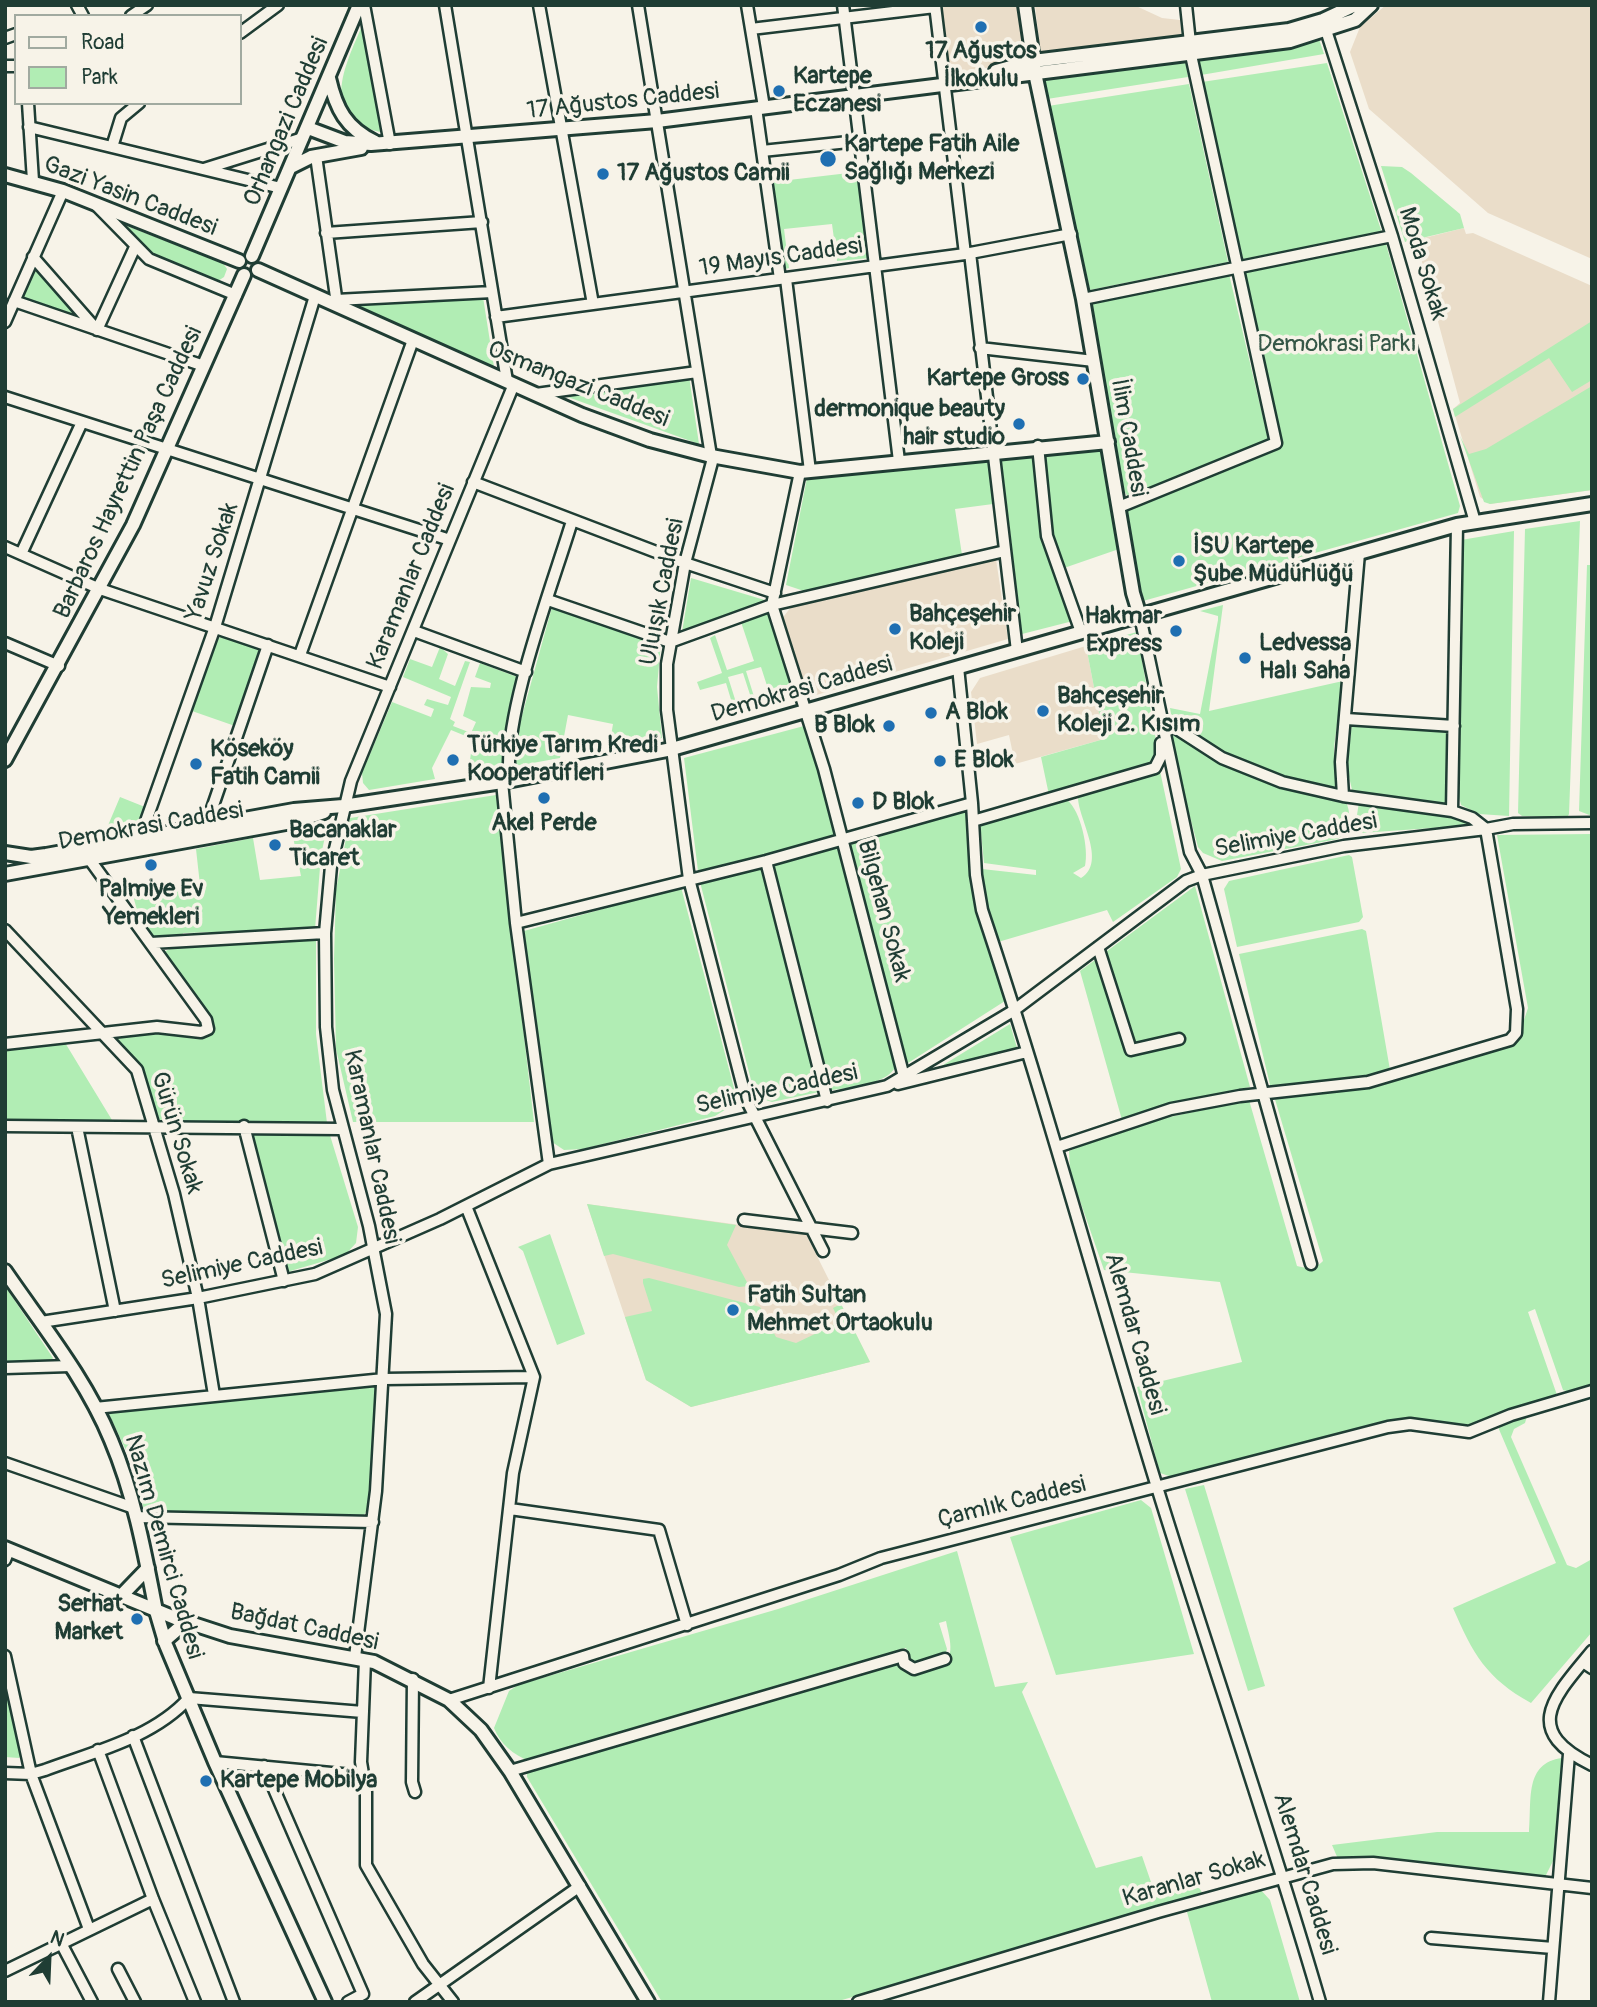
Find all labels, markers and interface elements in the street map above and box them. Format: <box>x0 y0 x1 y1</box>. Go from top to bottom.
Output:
legend <box>14 14 242 105</box>
marker: 17 Ağustos İlkokulu <box>973 19 989 35</box>
text: Road <box>81 29 125 56</box>
street label: Orhangazi Caddesi <box>238 33 336 211</box>
place label: 17 Ağustos İlkokulu <box>925 38 1037 94</box>
place label: Kartepe Eczanesi <box>793 63 881 119</box>
text: Park <box>81 64 118 91</box>
street label: 17 Ağustos Caddesi <box>525 78 721 126</box>
marker: Kartepe Eczanesi <box>771 83 787 99</box>
place label: Kartepe Fatih Aile Sağlığı Merkezi <box>844 131 1019 187</box>
marker: Kartepe Fatih Aile Sağlığı Merkezi <box>818 149 838 169</box>
street label: Gazi Yasin Caddesi <box>39 151 221 243</box>
place label: 17 Ağustos Camii <box>617 160 790 188</box>
marker: 17 Ağustos Camii <box>595 166 611 182</box>
street label: Moda Sokak <box>1391 204 1453 324</box>
street label: 19 Mayıs Caddesi <box>698 232 864 284</box>
street label: Barbaros Hayrettin Paşa Caddesi <box>49 322 209 624</box>
park label: Demokrasi Parkı <box>1257 331 1417 359</box>
street label: Osmangazi Caddesi <box>483 335 673 435</box>
place label: Kartepe Gross <box>927 365 1069 393</box>
marker: Kartepe Gross <box>1075 371 1091 387</box>
street label: İlim Caddesi <box>1103 377 1153 499</box>
place label: dermonique beauty hair studio <box>814 396 1005 452</box>
marker: dermonique beauty hair studio <box>1011 416 1027 432</box>
street label: Karamanlar Caddesi <box>362 480 462 674</box>
street label: Yavuz Sokak <box>180 499 246 625</box>
street label: Uluışık Caddesi <box>635 516 691 668</box>
place label: İSU Kartepe Şube Müdürlüğü <box>1193 533 1354 589</box>
marker: İSU Kartepe Şube Müdürlüğü <box>1171 553 1187 569</box>
place label: Bahçeşehir Koleji <box>909 601 1016 657</box>
place label: Hakmar Express <box>1085 603 1162 659</box>
marker: Bahçeşehir Koleji <box>887 621 903 637</box>
marker: Hakmar Express <box>1168 623 1184 639</box>
place label: Ledvessa Halı Saha <box>1259 630 1351 686</box>
street label: Demokrasi Caddesi <box>708 650 896 730</box>
marker: Ledvessa Halı Saha <box>1237 650 1253 666</box>
place label: Bahçeşehir Koleji 2. Kısım <box>1057 683 1200 739</box>
place label: A Blok <box>945 699 1008 727</box>
marker: Bahçeşehir Koleji 2. Kısım <box>1035 703 1051 719</box>
marker: A Blok <box>923 705 939 721</box>
place label: B Blok <box>814 712 875 740</box>
marker: B Blok <box>881 718 897 734</box>
place label: Türkiye Tarım Kredi Kooperatifleri <box>467 732 658 788</box>
place label: Köseköy Fatih Camii <box>210 736 320 792</box>
place label: E Blok <box>954 747 1014 775</box>
marker: Türkiye Tarım Kredi Kooperatifleri <box>445 752 461 768</box>
marker: E Blok <box>932 753 948 769</box>
marker: Köseköy Fatih Camii <box>188 756 204 772</box>
place label: D Blok <box>872 789 934 817</box>
marker: Akel Perde <box>536 790 552 806</box>
marker: D Blok <box>850 795 866 811</box>
street label: Demokrasi Caddesi <box>56 797 246 857</box>
street label: Selimiye Caddesi <box>1213 808 1379 864</box>
place label: Akel Perde <box>491 810 597 838</box>
place label: Bacanaklar Ticaret <box>289 817 397 873</box>
marker: Bacanaklar Ticaret <box>267 837 283 853</box>
street label: Bilgehan Sokak <box>850 837 916 985</box>
marker: Palmiye Ev Yemekleri <box>143 857 159 873</box>
place label: Palmiye Ev Yemekleri <box>98 876 204 932</box>
street label: Karamanlar Caddesi <box>336 1047 406 1247</box>
street label: Selimiye Caddesi <box>694 1059 860 1121</box>
street label: Gürün Sokak <box>144 1068 208 1198</box>
street label: Selimiye Caddesi <box>159 1234 325 1296</box>
street label: Alemdar Caddesi <box>1097 1250 1171 1418</box>
place label: Fatih Sultan Mehmet Ortaokulu <box>747 1282 933 1338</box>
marker: Fatih Sultan Mehmet Ortaokulu <box>725 1302 741 1318</box>
street label: Nazım Demirci Caddesi <box>117 1432 209 1662</box>
street label: Çamlık Caddesi <box>935 1471 1089 1535</box>
place label: Serhat Market <box>54 1591 123 1647</box>
street label: Bağdat Caddesi <box>227 1598 381 1658</box>
marker: Serhat Market <box>129 1611 145 1627</box>
place label: Kartepe Mobilya <box>220 1767 377 1795</box>
marker: Kartepe Mobilya <box>198 1773 214 1789</box>
street label: Alemdar Caddesi <box>1266 1790 1342 1958</box>
street label: Karanlar Sokak <box>1119 1846 1269 1914</box>
north arrow <box>14 1923 84 1993</box>
text: N <box>47 1925 68 1952</box>

